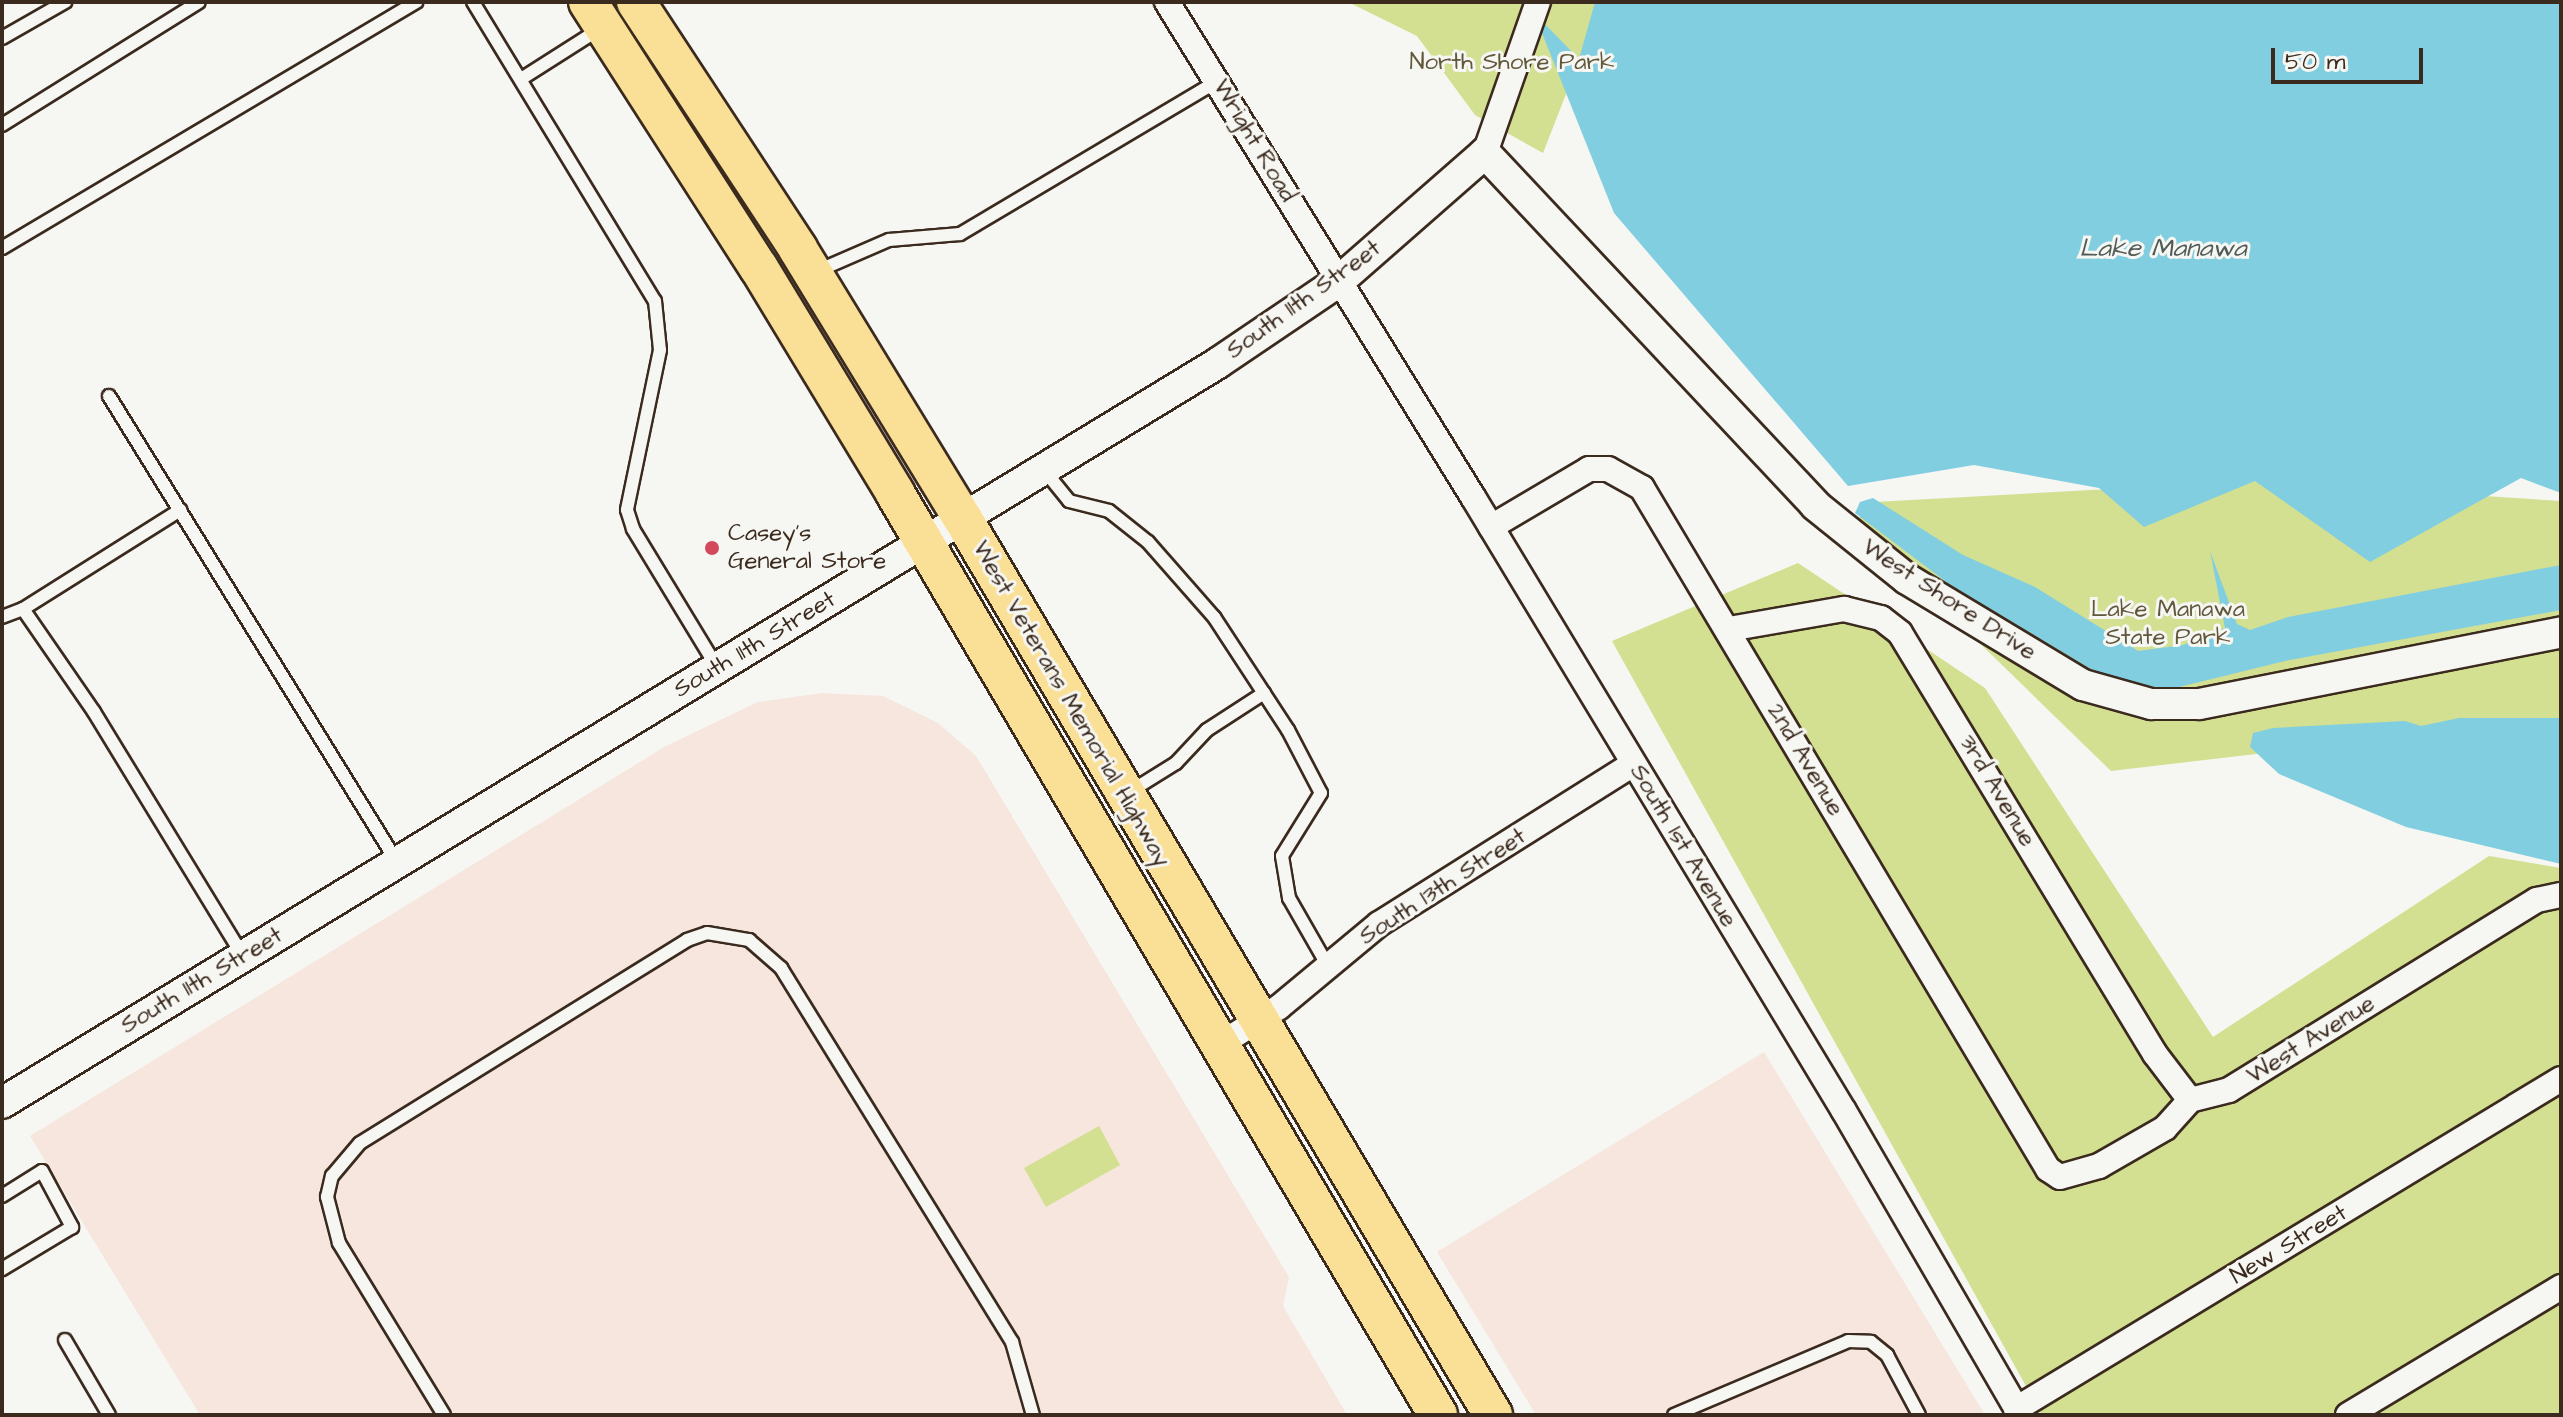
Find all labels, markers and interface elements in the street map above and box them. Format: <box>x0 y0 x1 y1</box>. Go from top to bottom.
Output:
scale bar <box>2275 32 2427 82</box>
text: 50 m <box>2285 45 2345 79</box>
park label: North Shore Park <box>1409 49 1615 77</box>
street label: Wright Road <box>1206 74 1302 208</box>
water label: Lake Manawa <box>2080 233 2246 265</box>
street label: South 11th Street <box>1221 234 1387 366</box>
place label: Casey's General Store <box>728 520 886 576</box>
street label: West Shore Drive <box>1857 533 2041 667</box>
street label: West Veterans Memorial Highway <box>966 536 1176 872</box>
marker: Casey's General Store <box>703 539 721 557</box>
street label: South 11th Street <box>669 585 841 705</box>
park label: Lake Manawa State Park <box>2091 596 2245 652</box>
street label: 2nd Avenue <box>1760 699 1850 821</box>
street label: 3rd Avenue <box>1952 730 2042 852</box>
street label: South 1st Avenue <box>1623 759 1743 933</box>
street label: South 13th Street <box>1354 822 1532 952</box>
street label: South 11th Street <box>116 921 288 1041</box>
street label: West Avenue <box>2242 989 2380 1091</box>
street label: New Street <box>2225 1199 2353 1291</box>

